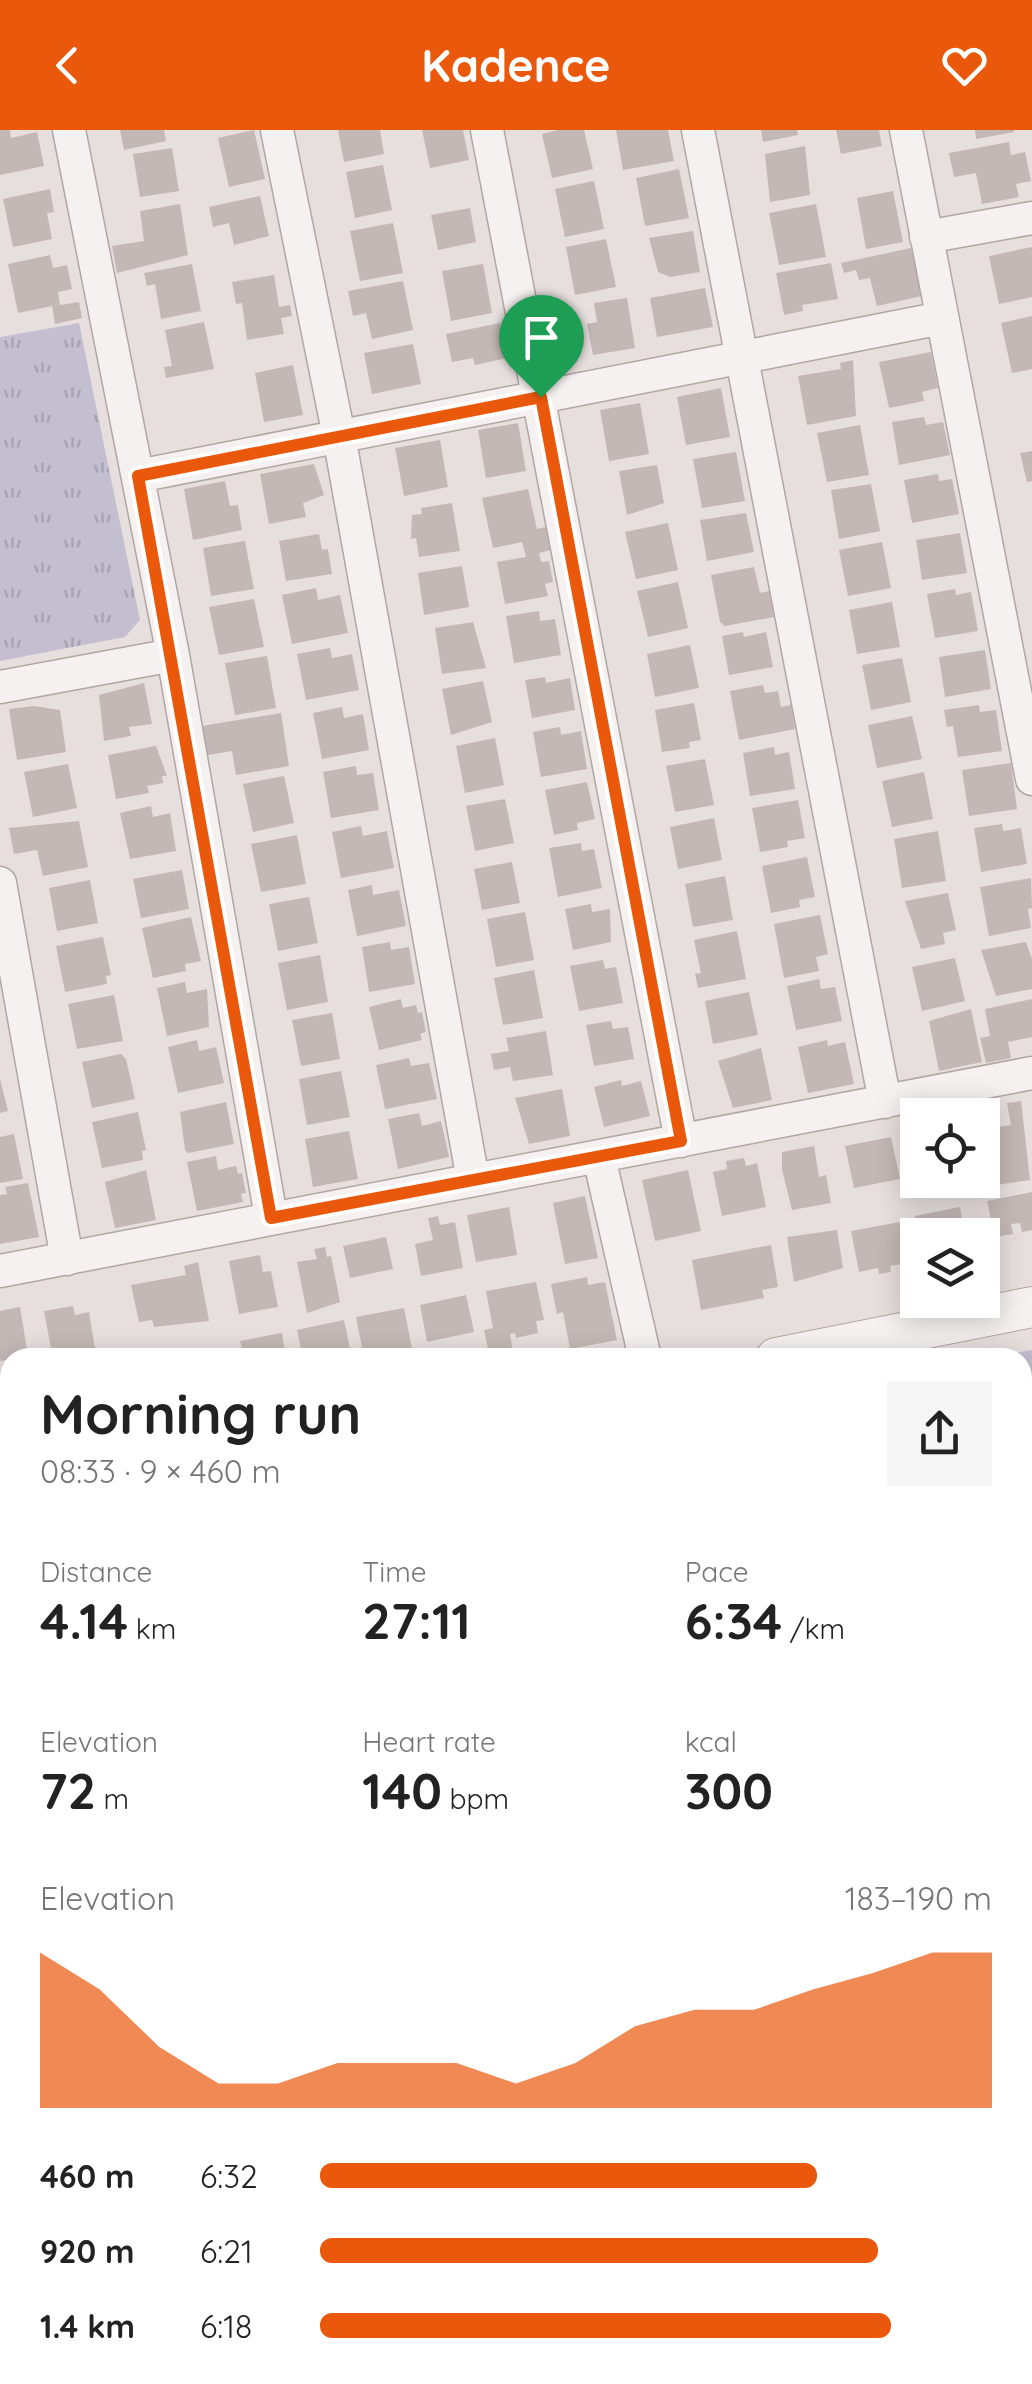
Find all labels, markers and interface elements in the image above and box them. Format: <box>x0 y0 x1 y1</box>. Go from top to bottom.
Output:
text: Kadence <box>421 37 611 93</box>
icon: back <box>40 38 95 93</box>
icon: heart <box>937 38 992 93</box>
pin <box>499 295 584 398</box>
icon: arrive <box>514 310 569 365</box>
map controls <box>900 1098 1000 1318</box>
button: locate <box>900 1098 1000 1198</box>
button: layers <box>900 1218 1000 1318</box>
text: Morning run <box>40 1379 361 1448</box>
button: share <box>887 1381 992 1486</box>
text: 08:33 · 9 × 460 m <box>40 1451 281 1491</box>
text: Distance <box>40 1554 152 1589</box>
text: Time <box>362 1554 427 1589</box>
text: Pace <box>685 1554 749 1589</box>
text: 4.14 <box>40 1589 128 1652</box>
text: 27:11 <box>362 1589 471 1652</box>
text: 6:34 <box>685 1589 782 1652</box>
text: km <box>128 1611 176 1646</box>
text: /km <box>782 1611 845 1646</box>
text: Elevation <box>40 1724 158 1759</box>
text: Heart rate <box>362 1724 496 1759</box>
text: kcal <box>685 1724 737 1759</box>
text: 72 <box>40 1759 96 1822</box>
text: 140 <box>362 1759 442 1822</box>
text: 300 <box>685 1759 773 1822</box>
text: m <box>96 1781 129 1816</box>
text: bpm <box>442 1781 509 1816</box>
text: Elevation <box>40 1878 175 1918</box>
text: 183–190 m <box>845 1878 992 1918</box>
text: 460 m <box>40 2156 135 2196</box>
text: 6:32 <box>200 2156 258 2196</box>
text: 920 m <box>40 2231 135 2271</box>
text: 6:21 <box>200 2231 253 2271</box>
text: 1.4 km <box>40 2306 135 2346</box>
text: 6:18 <box>200 2306 252 2346</box>

